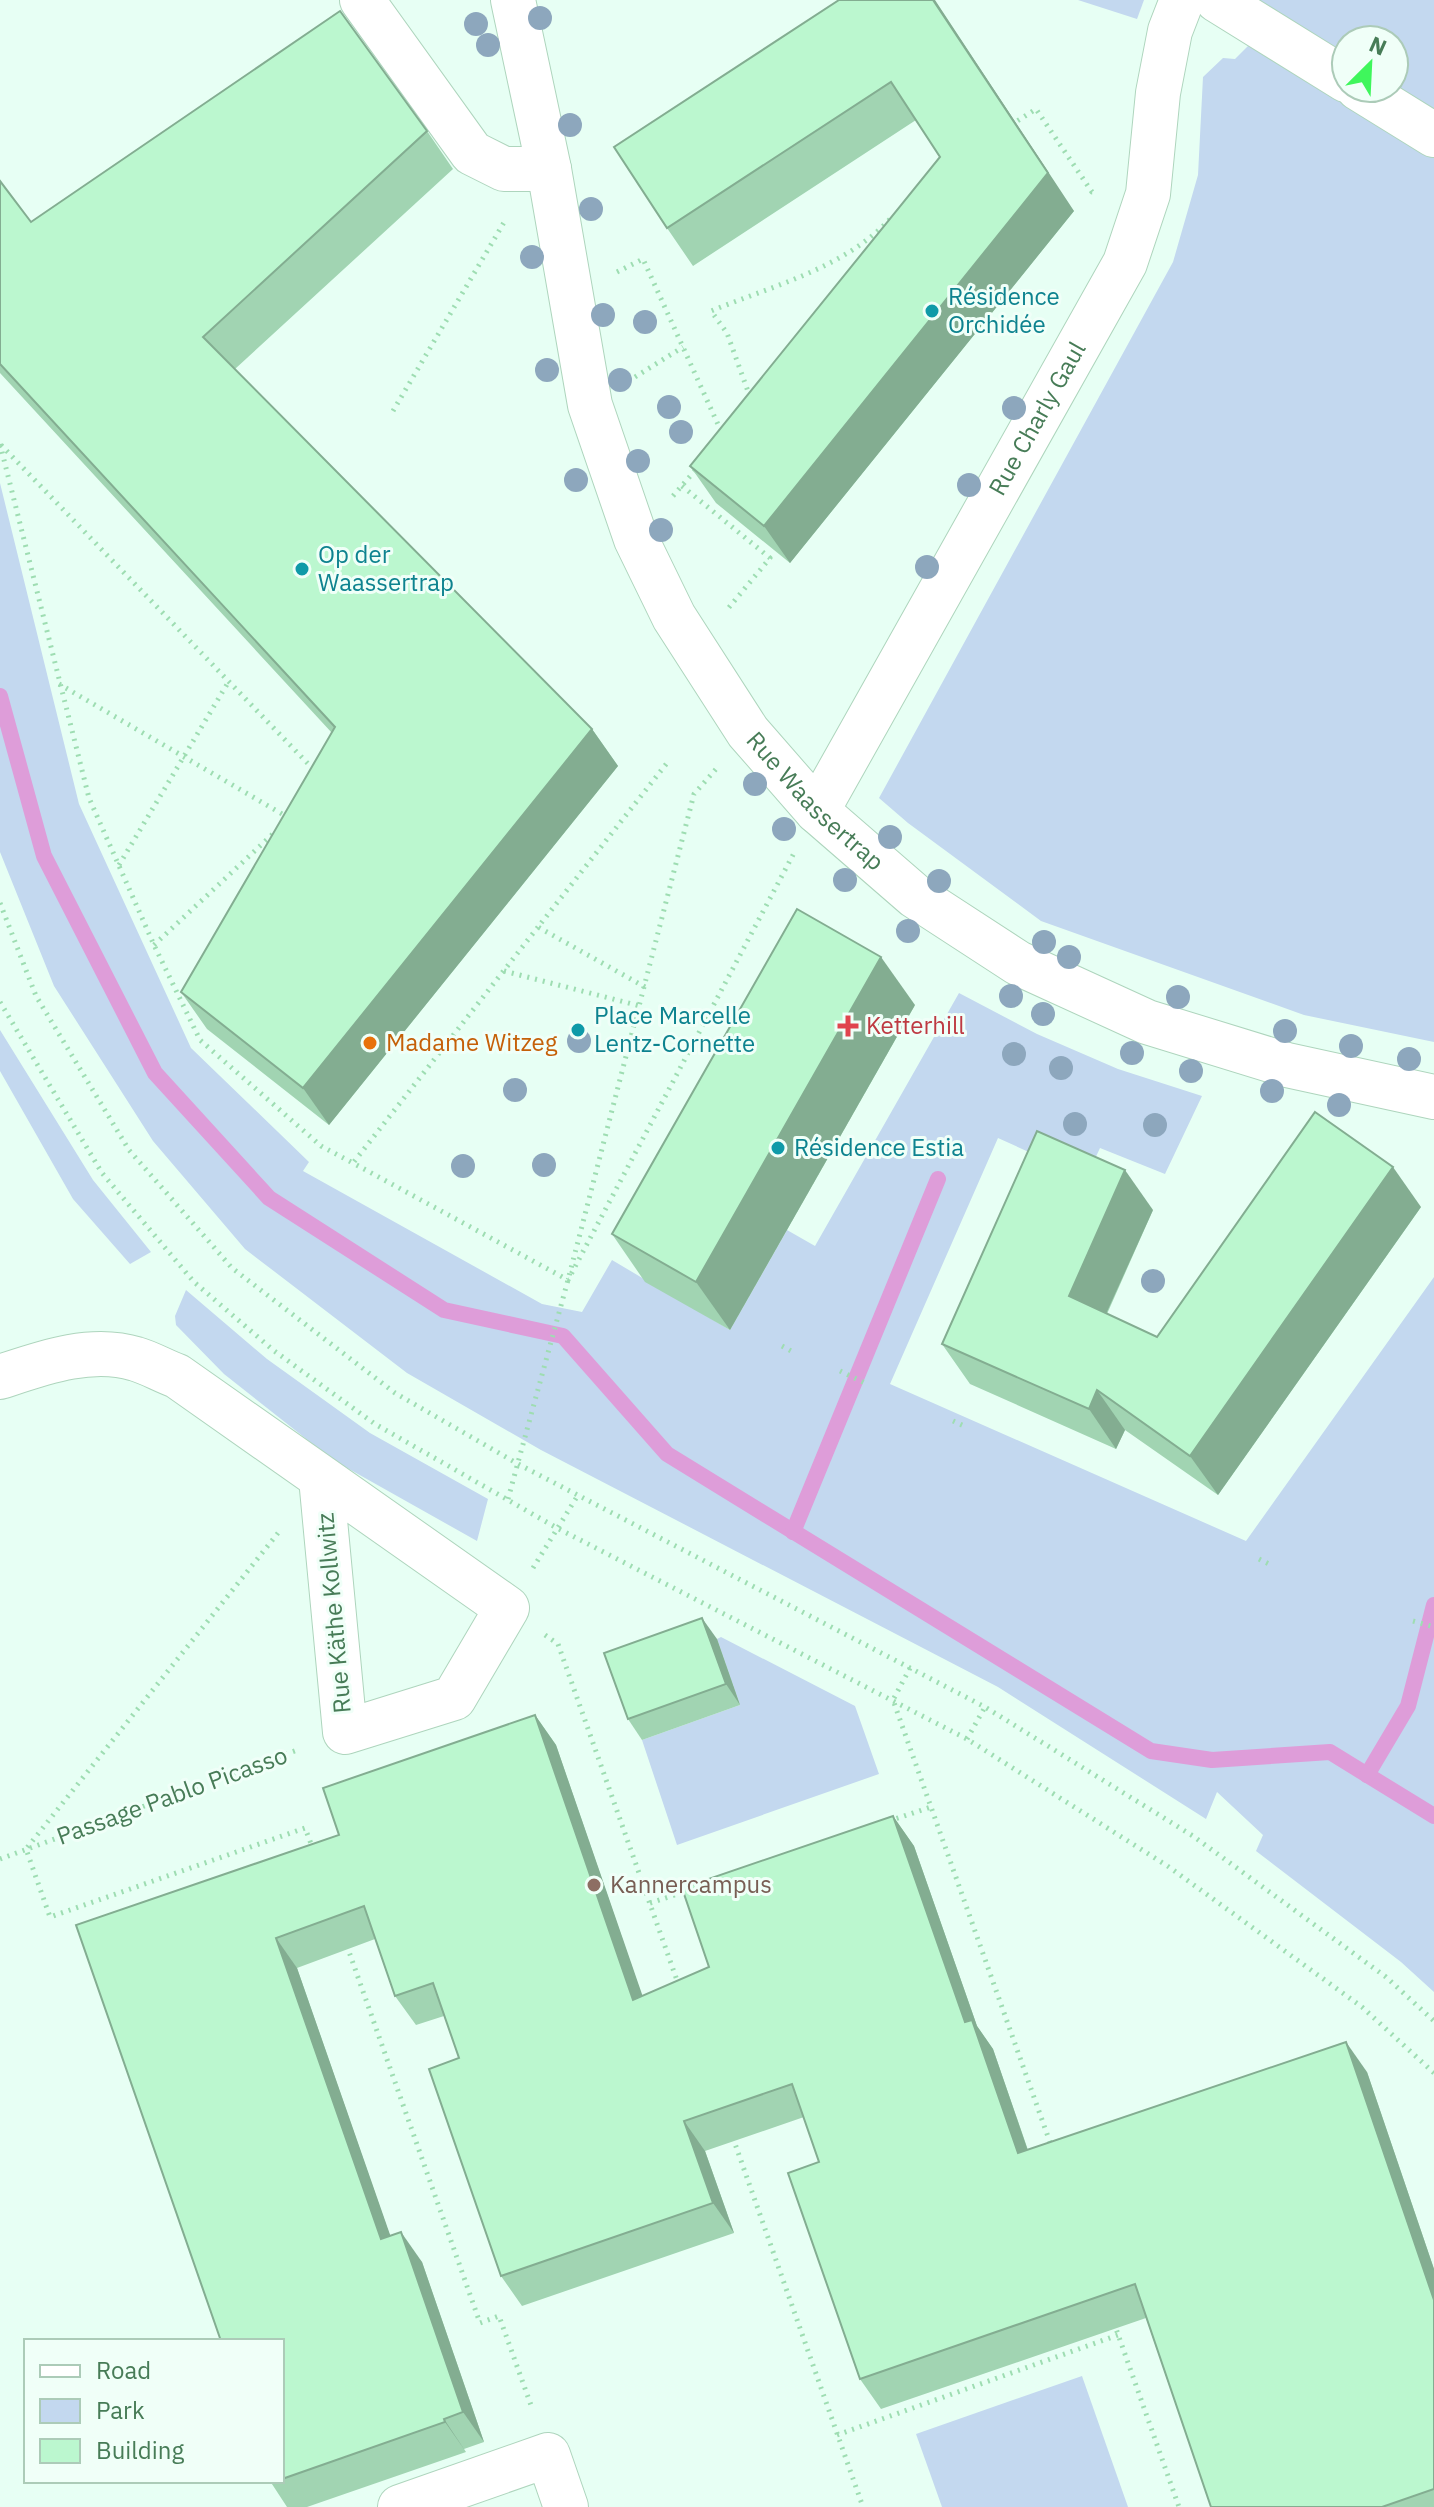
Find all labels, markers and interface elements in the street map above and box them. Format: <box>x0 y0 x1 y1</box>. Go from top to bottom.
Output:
north arrow <box>1330 24 1410 104</box>
text: N <box>1365 29 1392 62</box>
place label: Résidence Orchidée <box>948 280 1060 340</box>
marker: Résidence Orchidée <box>923 302 941 320</box>
street label: Rue Charly Gaul <box>981 336 1093 501</box>
place label: Op der Waassertrap <box>318 538 454 598</box>
marker: Op der Waassertrap <box>293 560 311 578</box>
street label: Rue Waassertrap <box>740 724 891 877</box>
place label: Place Marcelle Lentz-Cornette <box>594 999 755 1059</box>
place label: Ketterhill <box>866 1009 965 1041</box>
marker: Ketterhill <box>837 1015 859 1037</box>
marker: Place Marcelle Lentz-Cornette <box>569 1021 587 1039</box>
place label: Madame Witzeg <box>386 1026 558 1058</box>
marker: Madame Witzeg <box>361 1034 379 1052</box>
place label: Résidence Estia <box>794 1131 964 1163</box>
marker: Résidence Estia <box>769 1139 787 1157</box>
street label: Rue Käthe Kollwitz <box>308 1511 358 1715</box>
street label: Passage Pablo Picasso <box>52 1738 291 1852</box>
place label: Kannercampus <box>610 1868 772 1900</box>
marker: Kannercampus <box>585 1876 603 1894</box>
legend <box>24 2339 284 2483</box>
text: Road <box>96 2354 151 2386</box>
text: Park <box>96 2394 145 2426</box>
text: Building <box>96 2434 184 2466</box>

